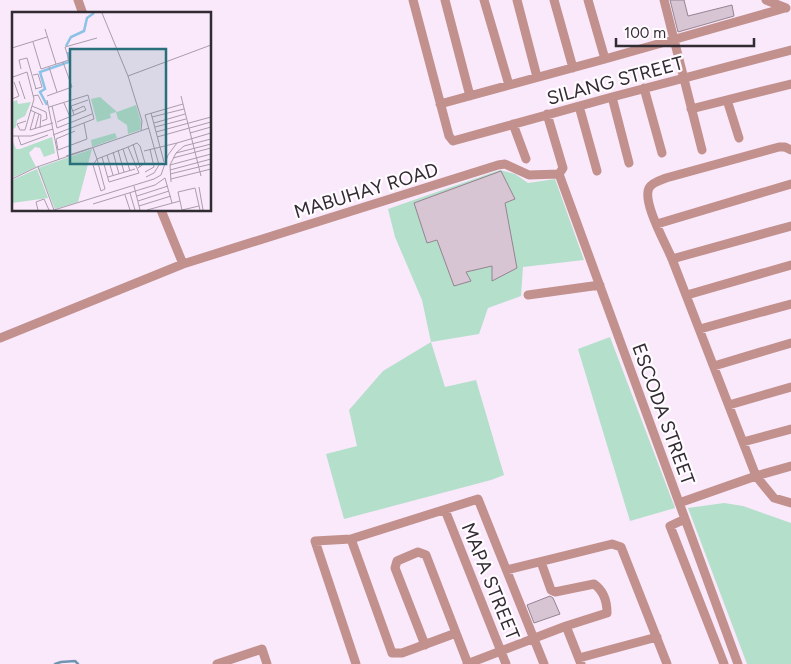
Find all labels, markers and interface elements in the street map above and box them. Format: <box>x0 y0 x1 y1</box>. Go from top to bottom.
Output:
inset map <box>12 12 211 211</box>
scale bar <box>616 15 754 47</box>
text: 100 m <box>624 24 666 42</box>
street label: SILANG STREET <box>544 51 686 110</box>
street label: MABUHAY ROAD <box>291 158 441 223</box>
street label: ESCODA STREET <box>627 340 700 489</box>
street label: MAPA STREET <box>457 519 525 644</box>

